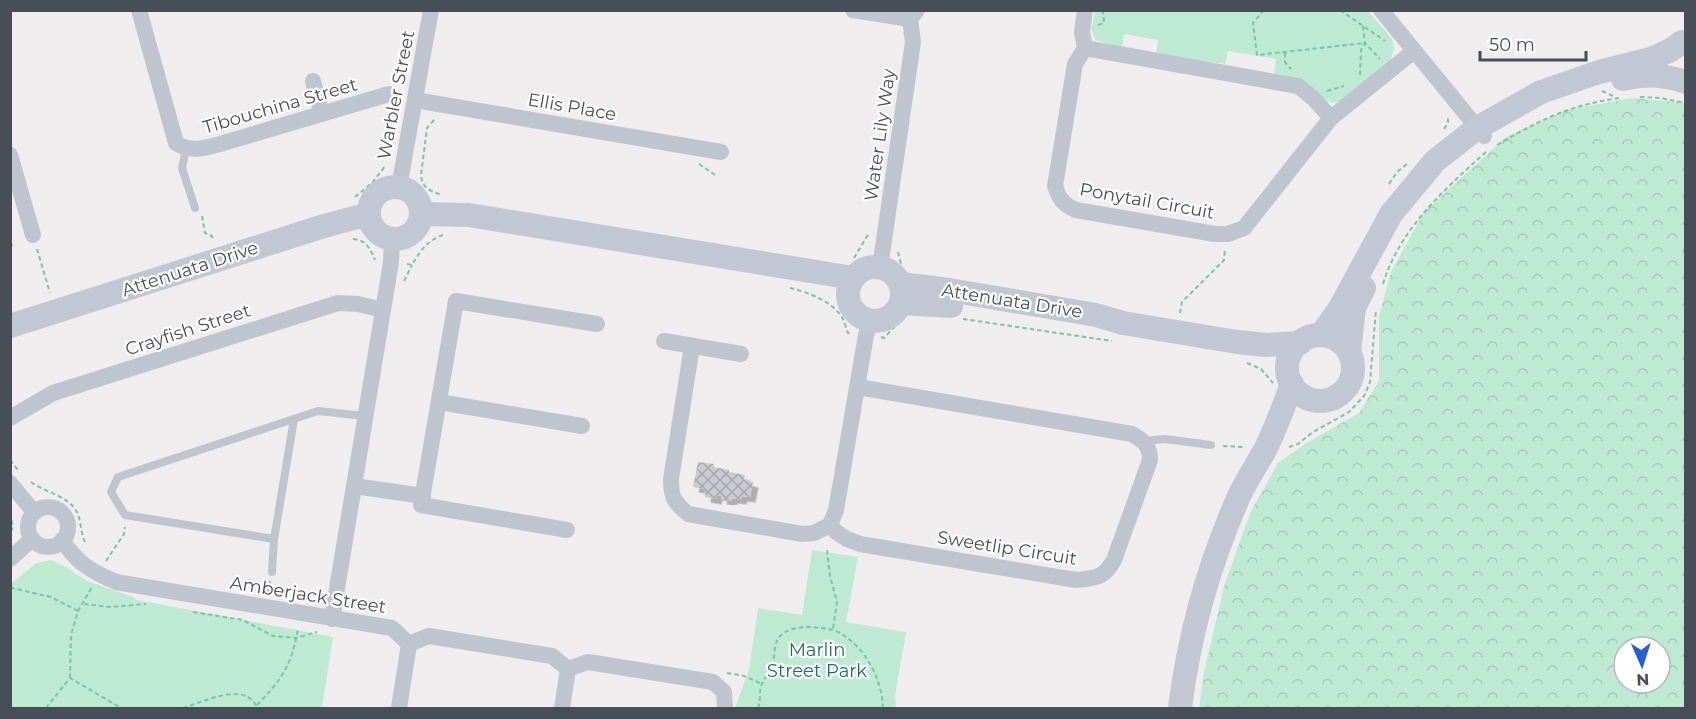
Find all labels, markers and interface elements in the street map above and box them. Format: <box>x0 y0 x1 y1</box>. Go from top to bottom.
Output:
scale bar <box>1480 24 1586 62</box>
street label: Warbler Street <box>373 29 419 161</box>
text: 50 m <box>1489 34 1535 56</box>
street label: Water Lily Way <box>860 67 900 202</box>
street label: Tibouchina Street <box>200 73 360 139</box>
street label: Ellis Place <box>526 88 618 126</box>
street label: Ponytail Circuit <box>1078 178 1216 224</box>
street label: Attenuata Drive <box>119 237 261 301</box>
street label: Attenuata Drive <box>940 279 1084 323</box>
street label: Crayfish Street <box>123 299 253 361</box>
street label: Sweetlip Circuit <box>936 526 1078 570</box>
street label: Amberjack Street <box>228 572 388 618</box>
north arrow <box>1612 635 1672 695</box>
park label: Marlin Street Park <box>767 639 867 682</box>
text: N <box>1636 670 1650 689</box>

